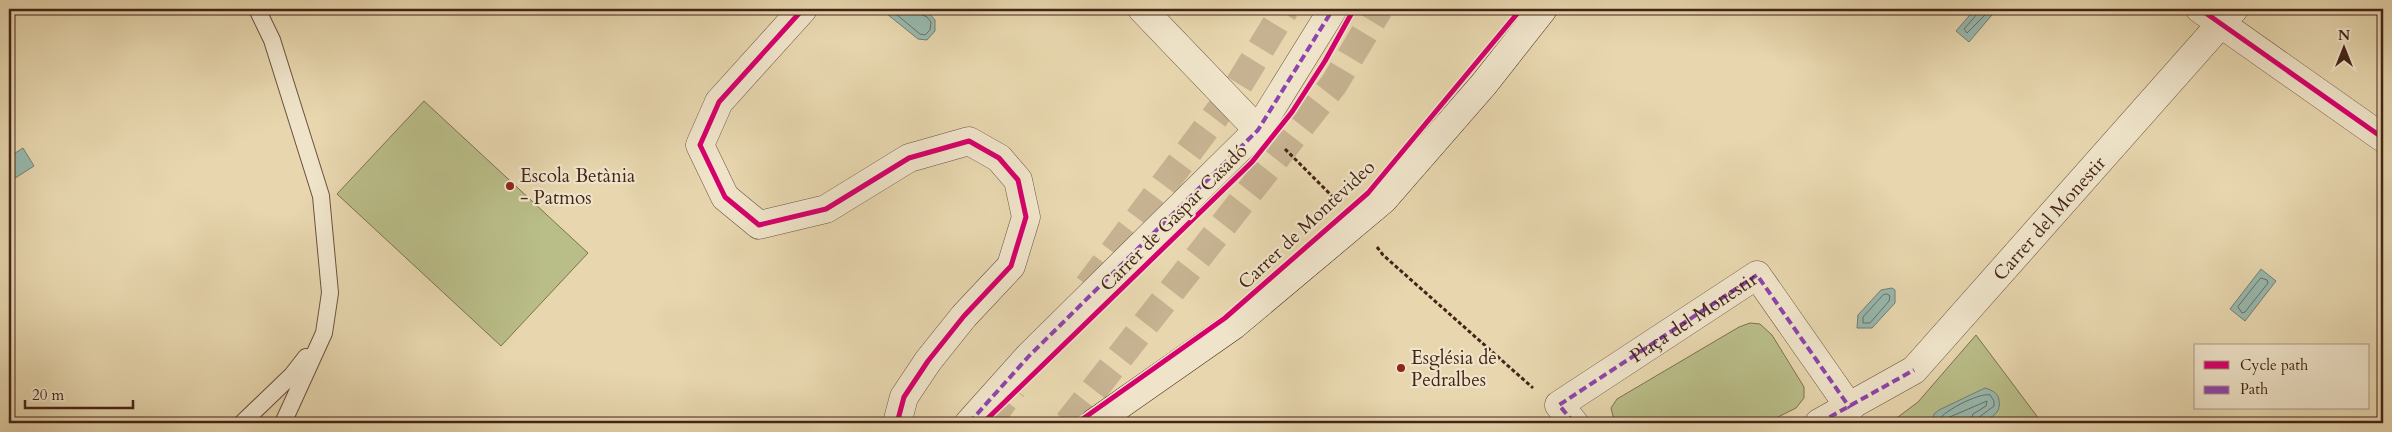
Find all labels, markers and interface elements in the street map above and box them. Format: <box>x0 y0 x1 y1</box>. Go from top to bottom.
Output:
north arrow <box>2320 22 2370 72</box>
text: N <box>2338 26 2350 45</box>
street label: Carrer de Gaspar Casadó <box>1094 138 1253 297</box>
street label: Carrer del Monestir <box>1987 151 2112 286</box>
street label: Carrer de Montevideo <box>1232 154 1381 295</box>
place label: Escola Betània - Patmos <box>520 163 635 211</box>
marker: Escola Betània - Patmos <box>504 180 516 192</box>
street label: Plaça del Monestir <box>1625 266 1763 369</box>
legend <box>2194 344 2370 410</box>
place label: Església de Pedralbes <box>1411 345 1497 393</box>
text: Cycle path <box>2240 355 2309 375</box>
marker: Església de Pedralbes <box>1395 362 1407 374</box>
scale bar <box>25 377 132 409</box>
text: Path <box>2240 379 2269 399</box>
text: 20 m <box>32 385 64 405</box>

